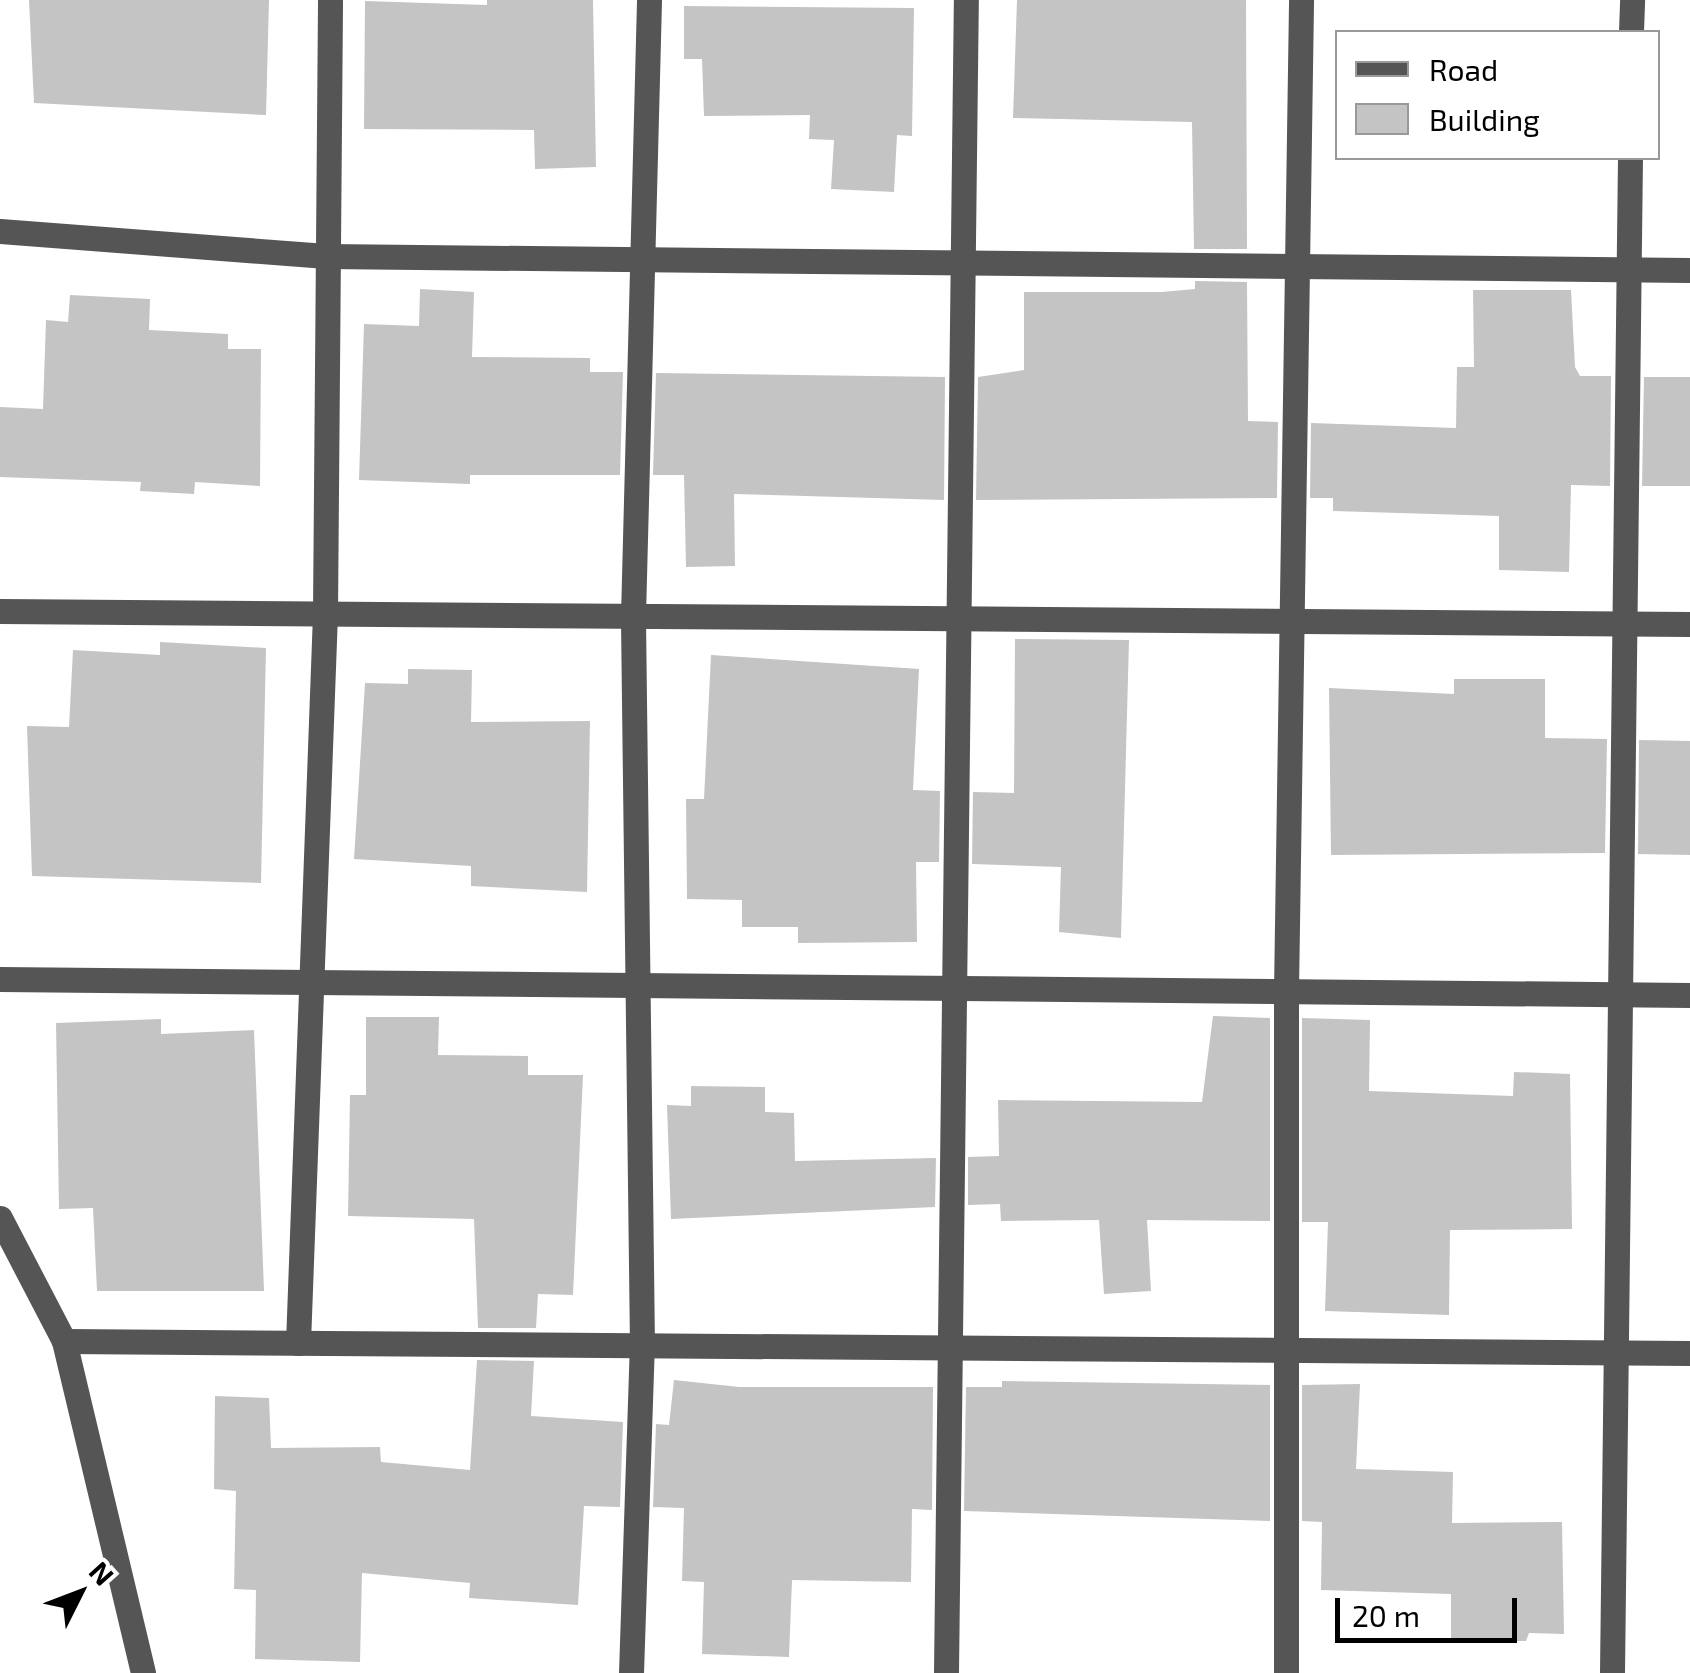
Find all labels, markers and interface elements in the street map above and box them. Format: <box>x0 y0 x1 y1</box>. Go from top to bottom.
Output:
legend <box>1335 30 1660 160</box>
text: Road <box>1429 51 1498 87</box>
text: Building <box>1429 101 1540 137</box>
north arrow <box>30 1543 130 1643</box>
text: N <box>83 1554 122 1592</box>
scale bar <box>1340 1578 1522 1640</box>
text: 20 m <box>1352 1597 1420 1633</box>

